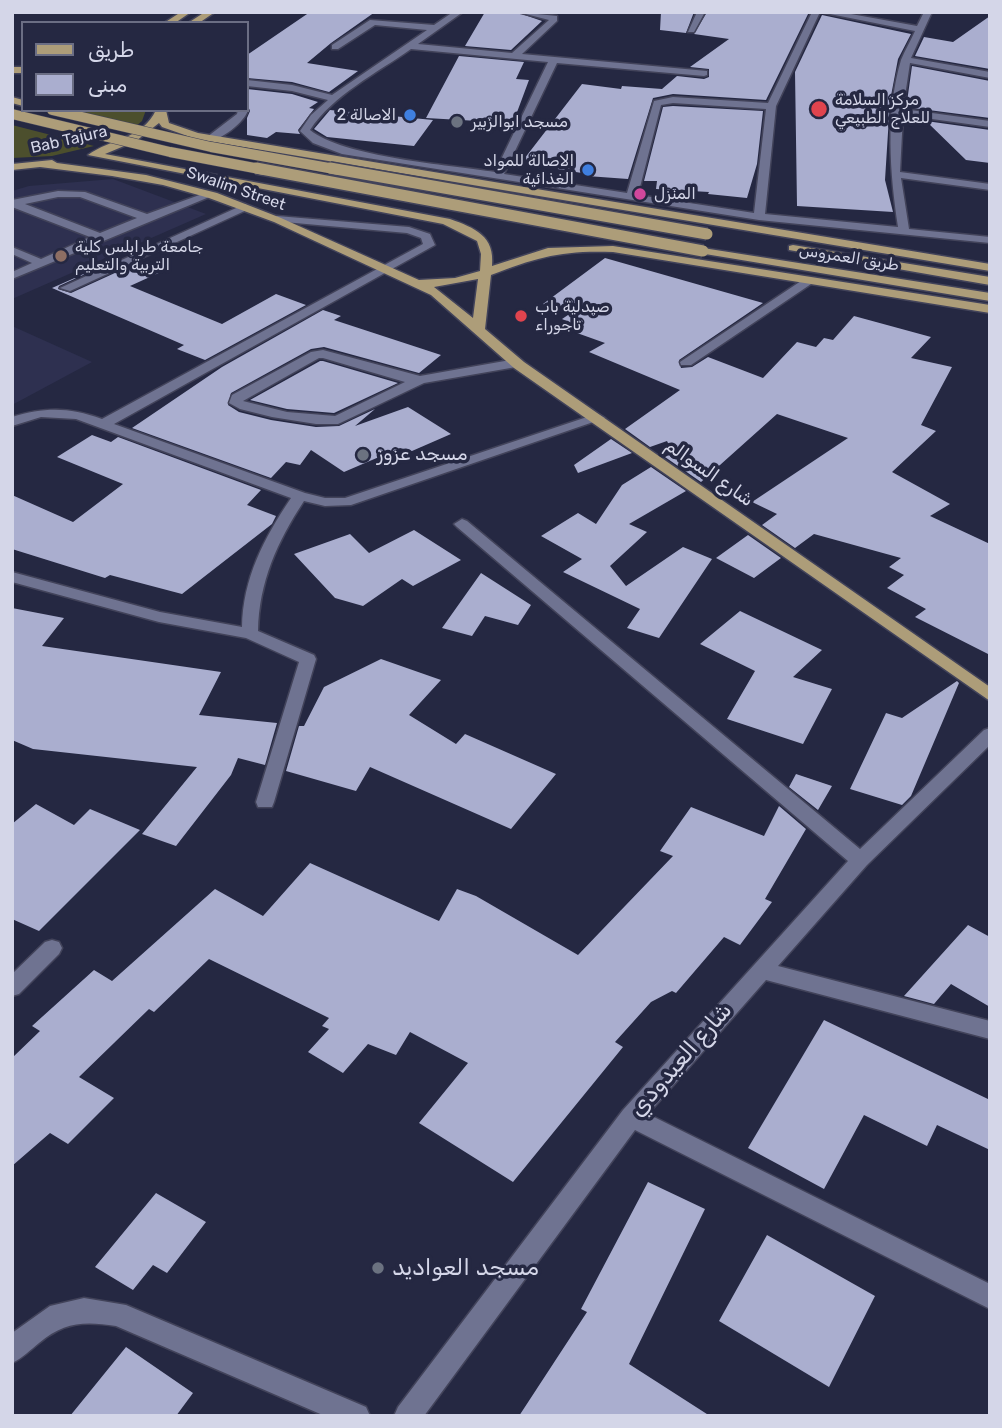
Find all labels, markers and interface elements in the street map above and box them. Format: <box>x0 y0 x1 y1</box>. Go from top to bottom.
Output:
legend <box>21 21 248 112</box>
text: طريق <box>88 37 134 62</box>
text: مبنى <box>88 72 127 97</box>
place label: مركز السلامة للعلاج الطبيعي <box>835 90 930 128</box>
marker: مركز السلامة للعلاج الطبيعي <box>809 99 829 119</box>
place label: الاصالة 2 <box>337 105 396 125</box>
marker: الاصالة 2 <box>402 107 418 123</box>
place label: مسجد ابوالزبير <box>471 112 568 132</box>
marker: مسجد ابوالزبير <box>449 114 465 130</box>
street label: Bab Tajura <box>29 122 109 158</box>
place label: الاصالة للمواد الغذائية <box>484 151 574 189</box>
marker: الاصالة للمواد الغذائية <box>580 162 596 178</box>
street label: Swalim Street <box>184 163 288 215</box>
place label: المنزل <box>654 184 696 204</box>
marker: المنزل <box>632 186 648 202</box>
place label: جامعة طرابلس كلية التربية والتعليم <box>75 237 203 275</box>
street label: طريق العمروس <box>798 241 900 275</box>
marker: جامعة طرابلس كلية التربية والتعليم <box>53 248 69 264</box>
place label: صيدلية باب تاجوراء <box>535 297 609 335</box>
marker: صيدلية باب تاجوراء <box>513 308 529 324</box>
street label: شارع السوالم <box>660 434 758 512</box>
place label: مسجد عزوز <box>377 444 467 466</box>
marker: مسجد عزوز <box>355 447 371 463</box>
street label: شارع العيدودي <box>624 997 738 1123</box>
place label: مسجد العواديد <box>392 1254 539 1282</box>
marker: مسجد العواديد <box>370 1260 386 1276</box>

